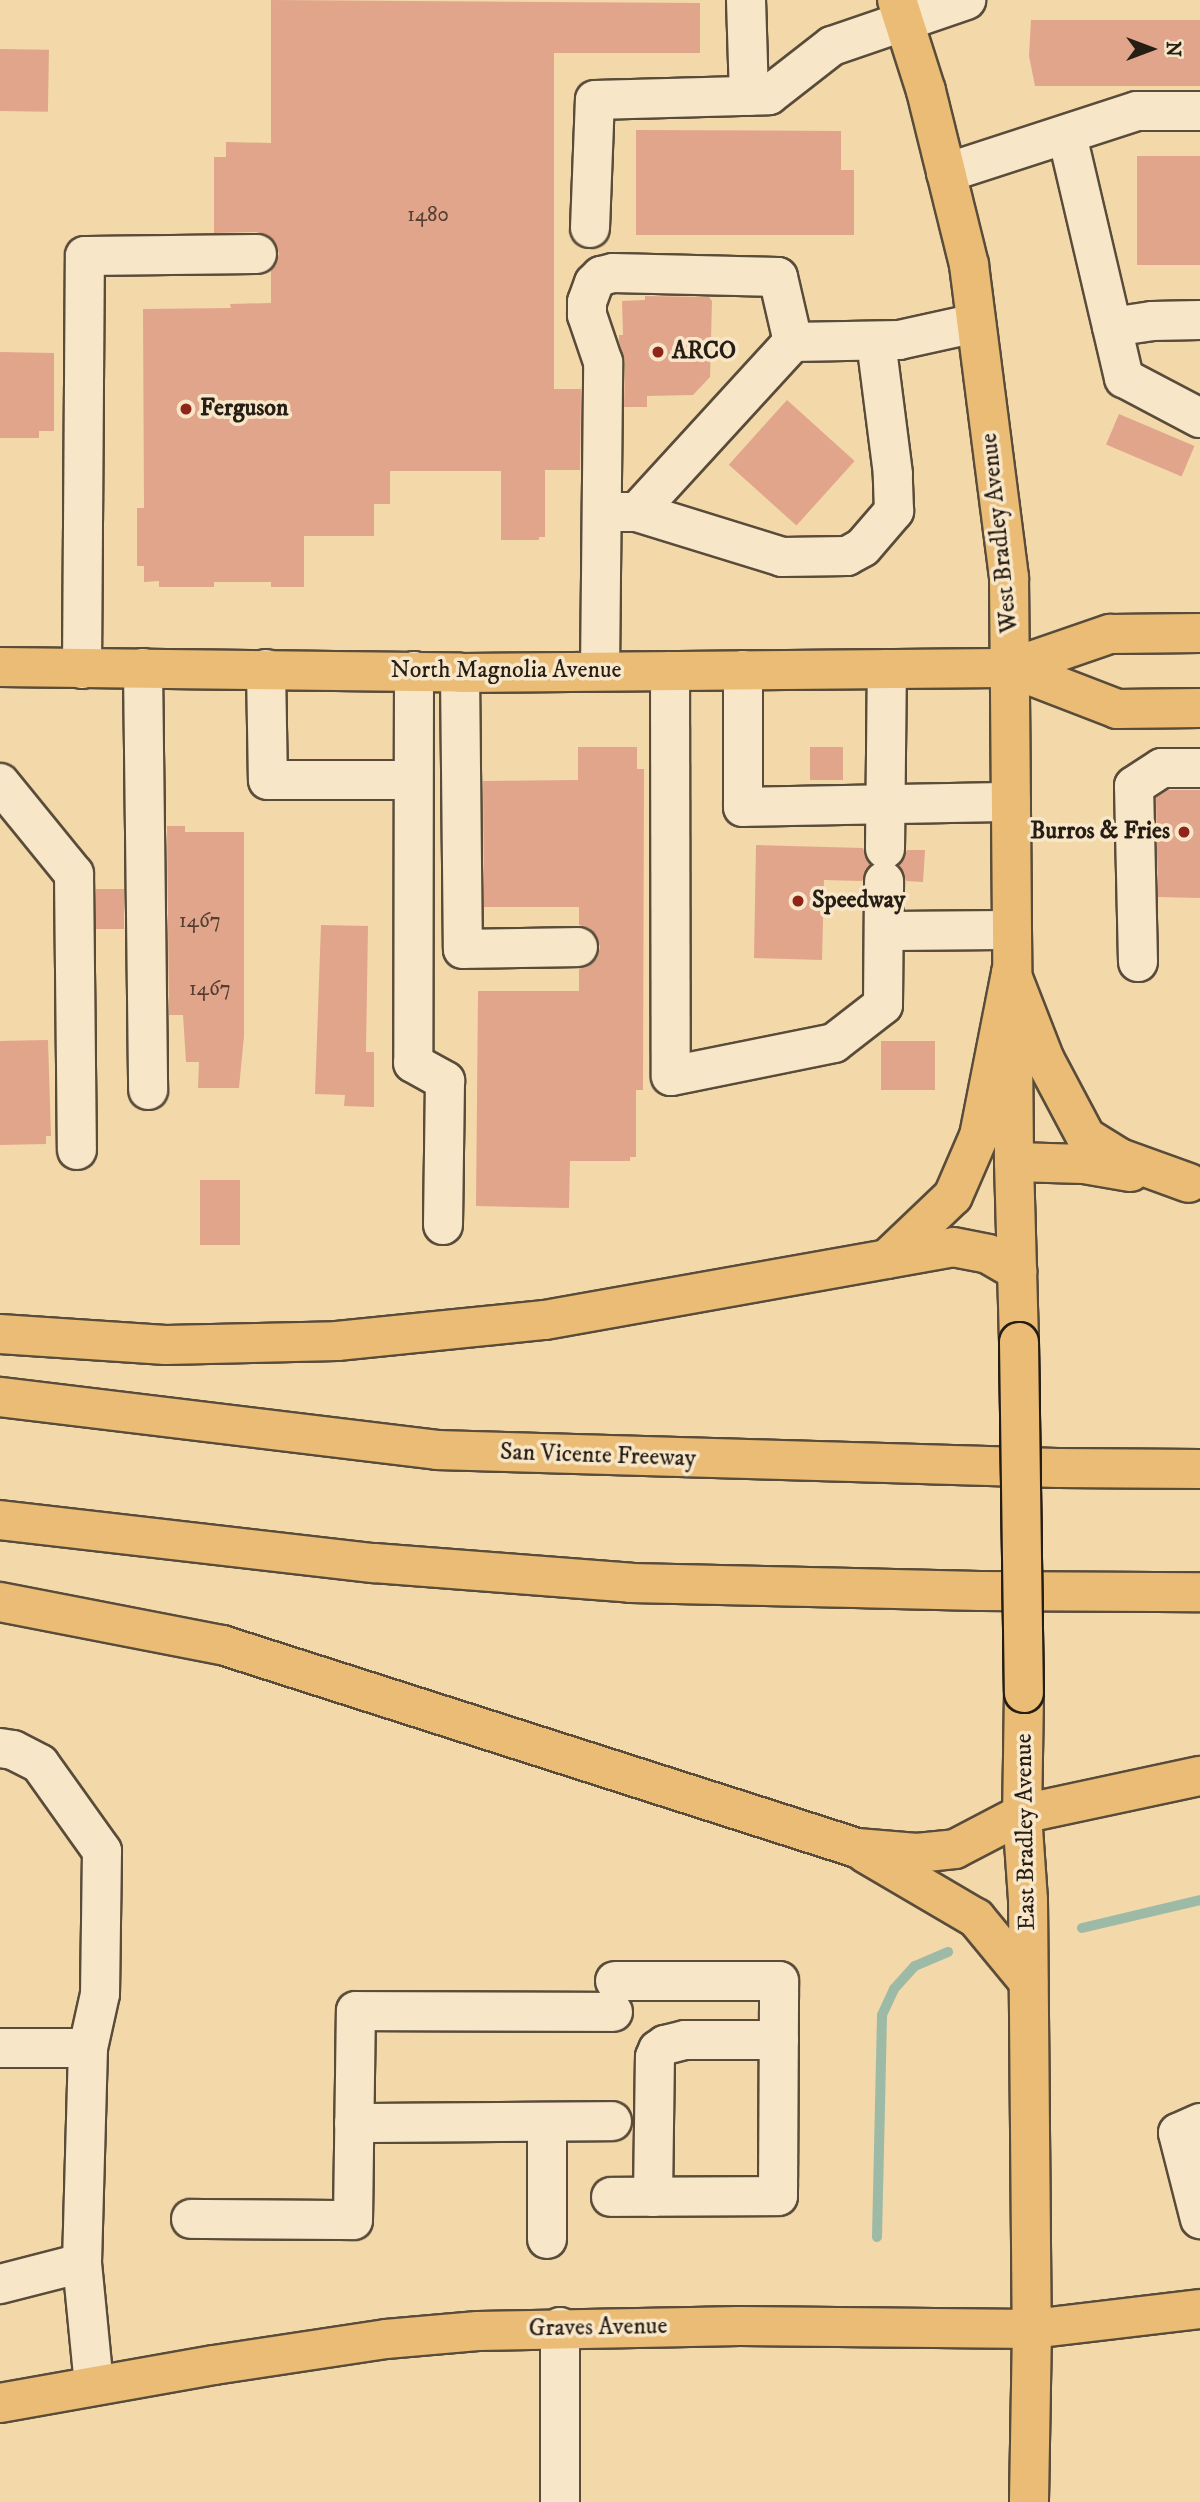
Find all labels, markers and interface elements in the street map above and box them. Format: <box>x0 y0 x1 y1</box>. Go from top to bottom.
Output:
north arrow <box>1116 14 1186 84</box>
text: N <box>1161 41 1184 57</box>
house number: 1480 <box>407 202 449 228</box>
place label: ARCO <box>672 338 736 366</box>
marker: ARCO <box>650 344 666 360</box>
place label: Ferguson <box>200 395 288 423</box>
marker: Ferguson <box>178 401 194 417</box>
street label: West Bradley Avenue <box>975 432 1025 634</box>
street label: North Magnolia Avenue <box>391 657 621 685</box>
place label: Burros & Fries <box>1030 818 1170 846</box>
marker: Burros & Fries <box>1176 824 1192 840</box>
place label: Speedway <box>812 887 905 915</box>
marker: Speedway <box>790 893 806 909</box>
house number: 1467 <box>179 908 221 934</box>
house number: 1467 <box>189 976 231 1002</box>
street label: San Vicente Freeway <box>499 1438 697 1474</box>
street label: East Bradley Avenue <box>1010 1733 1042 1931</box>
street label: Graves Avenue <box>528 2312 668 2344</box>

